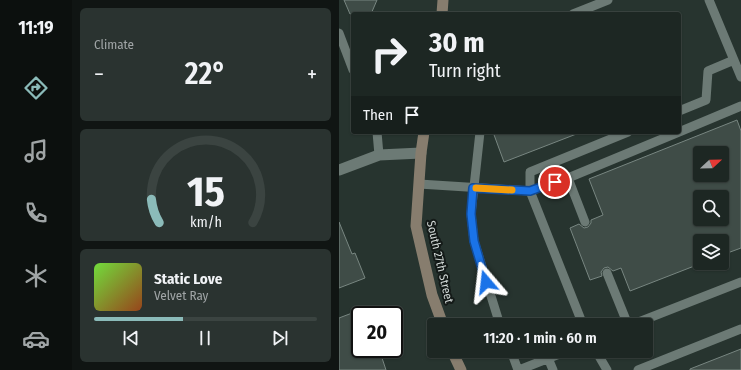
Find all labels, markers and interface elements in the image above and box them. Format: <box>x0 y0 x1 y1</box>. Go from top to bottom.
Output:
text: 11:19 <box>18 17 54 39</box>
text: 30 m <box>429 26 485 59</box>
icon: right <box>363 28 415 80</box>
text: Climate <box>94 37 134 52</box>
text: 22° <box>185 56 226 92</box>
text: Turn right <box>429 60 501 82</box>
text: − <box>94 61 104 88</box>
text: + <box>307 61 317 88</box>
icon: directions <box>22 74 50 102</box>
icon: arrive <box>401 104 423 126</box>
text: Then <box>363 106 393 124</box>
icon: music <box>22 137 50 165</box>
north arrow <box>693 146 729 182</box>
map controls <box>693 146 729 270</box>
pin <box>538 165 572 199</box>
text: 15 <box>186 167 225 217</box>
icon: arrive <box>544 171 566 193</box>
button: search <box>693 190 729 226</box>
icon: phone <box>22 199 50 227</box>
text: km/h <box>190 214 221 231</box>
street label: South 27th Street <box>424 219 456 305</box>
button: layers <box>693 234 729 270</box>
position arrow <box>465 261 507 303</box>
icon: climate <box>22 262 50 290</box>
text: Static Love <box>154 270 222 288</box>
text: Velvet Ray <box>154 288 208 303</box>
speed limit sign: 20 <box>351 306 403 358</box>
icon: car <box>22 325 50 353</box>
icon: previous <box>120 327 142 349</box>
icon: pause <box>194 327 216 349</box>
icon: next <box>269 327 291 349</box>
text: 11:20 · 1 min · 60 m <box>483 329 597 347</box>

